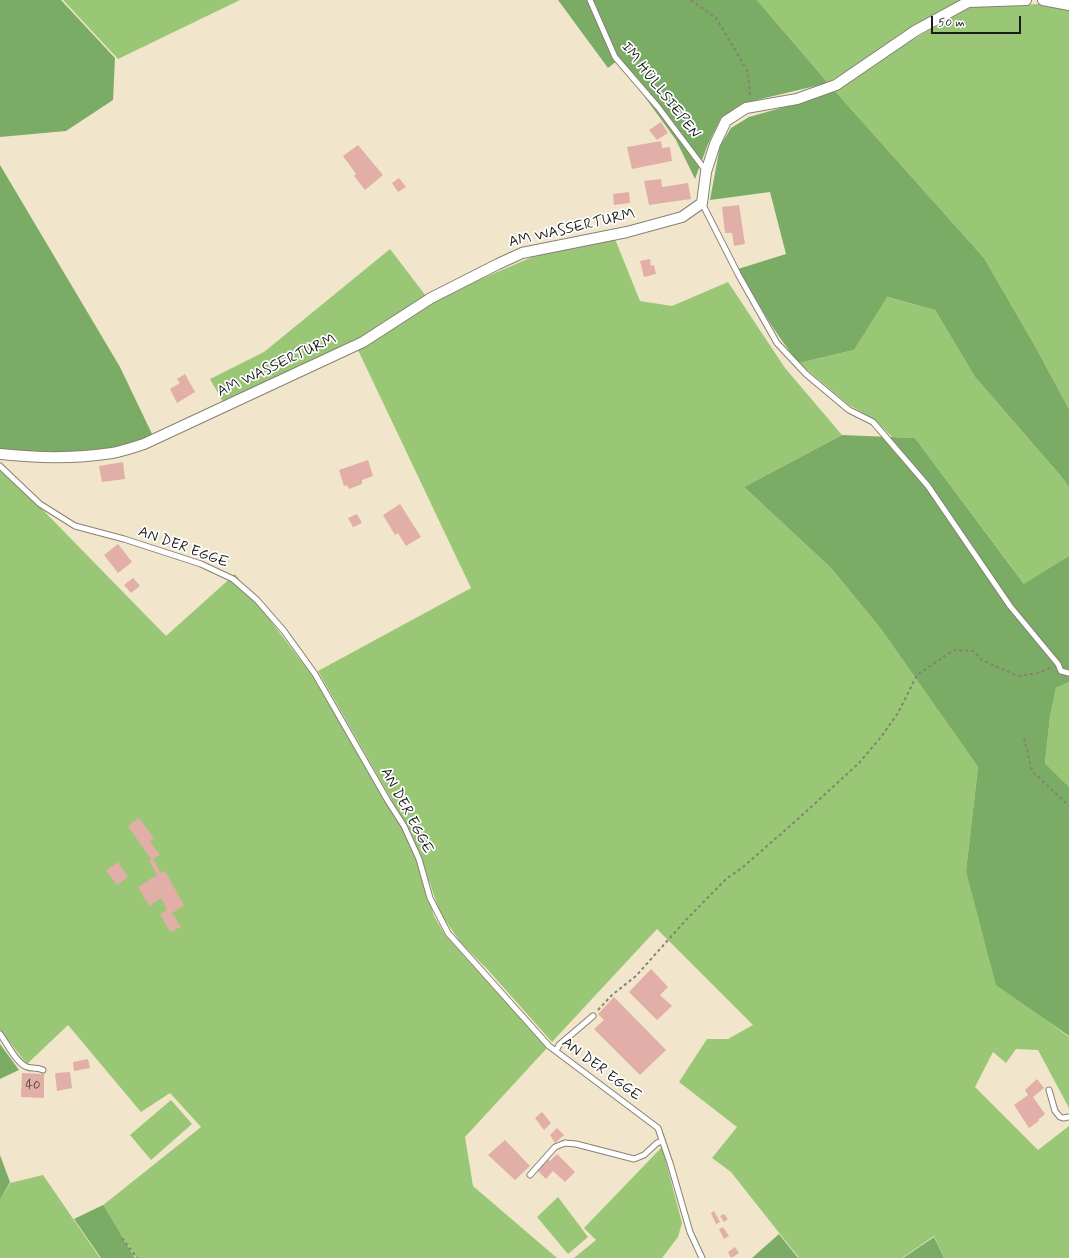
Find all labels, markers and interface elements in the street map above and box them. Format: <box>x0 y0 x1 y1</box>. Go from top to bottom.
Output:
scale bar <box>933 8 1023 34</box>
text: 50 m <box>938 15 965 31</box>
street label: IM HÜLLSIEPEN <box>617 39 703 143</box>
street label: AM WASSERTURM <box>507 206 637 252</box>
street label: AM WASSERTURM <box>215 331 339 401</box>
street label: AN DER EGGE <box>135 523 231 573</box>
street label: AN DER EGGE <box>376 765 436 857</box>
street label: AN DER EGGE <box>558 1034 644 1106</box>
house number: 40 <box>25 1078 41 1094</box>

